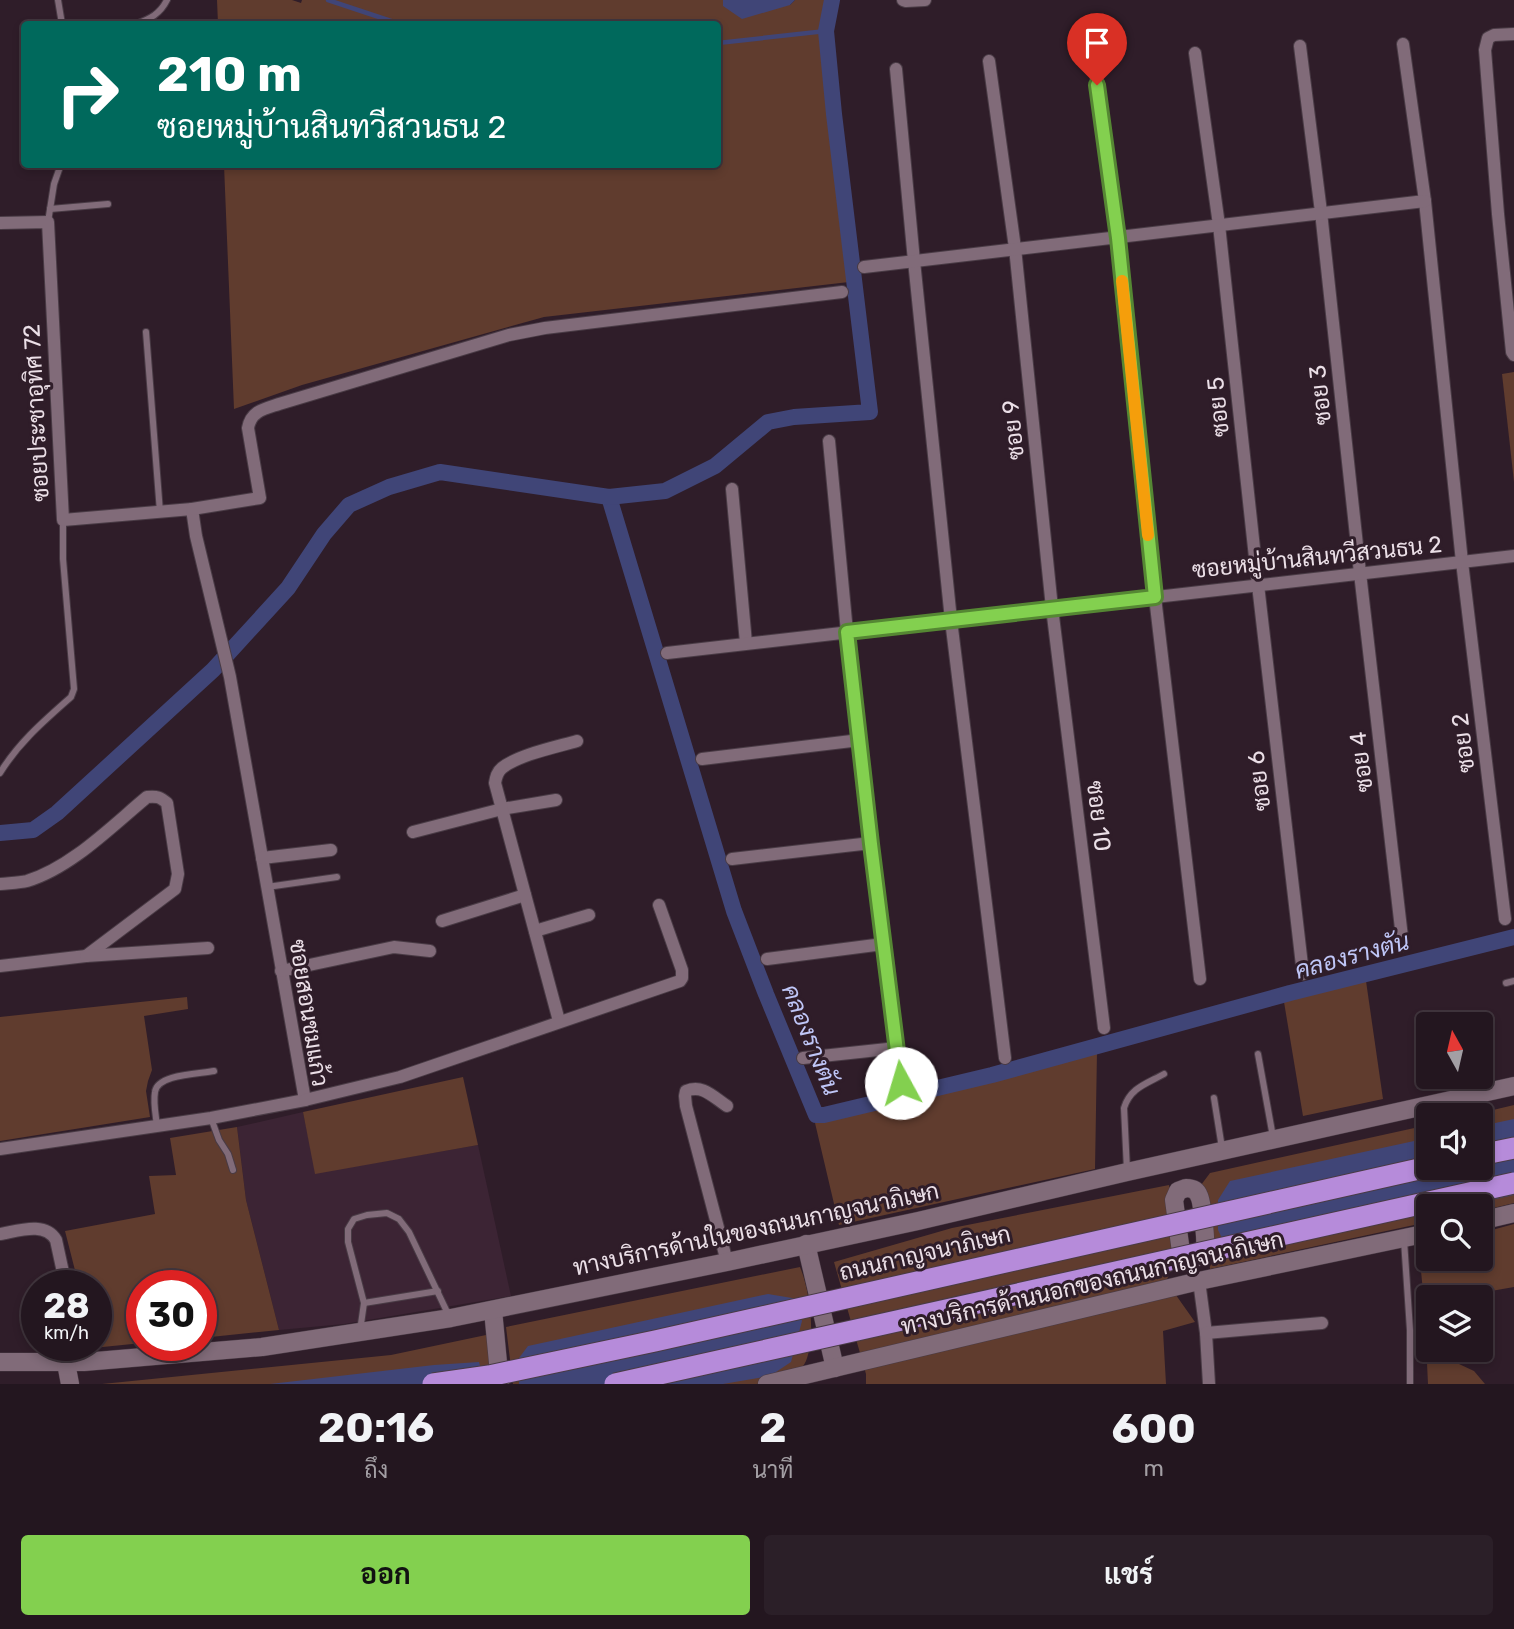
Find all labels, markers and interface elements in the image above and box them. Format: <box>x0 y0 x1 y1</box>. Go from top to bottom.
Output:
pin <box>1067 13 1127 85</box>
icon: arrive <box>1078 24 1116 62</box>
text: 210 m <box>157 45 302 103</box>
icon: right <box>42 49 133 140</box>
text: ซอยหมู่บ้านสินทวีสวนธน 2 <box>157 108 506 146</box>
street label: ซอยประชาอุทิศ 72 <box>17 323 57 503</box>
street label: ซอย 3 <box>1303 364 1337 426</box>
street label: ซอย 5 <box>1201 376 1235 438</box>
street label: ซอย 9 <box>996 399 1030 461</box>
street label: ซอยหมู่บ้านสินทวีสวนธน 2 <box>1191 529 1444 587</box>
street label: ซอย 2 <box>1445 712 1481 774</box>
street label: ซอย 4 <box>1343 730 1379 794</box>
street label: ซอย 6 <box>1241 749 1277 813</box>
street label: ซอย 10 <box>1081 779 1117 853</box>
water label: คลองรางตัน <box>1292 927 1412 985</box>
street label: ซอยสอนชมแก้ว <box>284 937 335 1089</box>
water label: คลองรางตัน <box>776 980 846 1100</box>
north arrow <box>1416 1012 1493 1088</box>
map controls <box>1416 1012 1493 1362</box>
position arrow <box>864 1046 938 1120</box>
button: sound <box>1416 1103 1493 1180</box>
street label: ทางบริการด้านในของถนนกาญจนาภิเษก <box>570 1177 942 1281</box>
button: search <box>1416 1194 1493 1271</box>
street label: ถนนกาญจนาภิเษก <box>837 1220 1013 1286</box>
street label: ทางบริการด้านนอกของถนนกาญจนาภิเษก <box>898 1224 1286 1341</box>
speed limit sign: 30 <box>126 1270 217 1361</box>
text: 28 <box>43 1285 90 1327</box>
button: layers <box>1416 1285 1493 1362</box>
text: km/h <box>44 1322 89 1344</box>
text: 20:16 <box>318 1403 434 1453</box>
text: 2 <box>759 1403 787 1453</box>
text: 600 <box>1111 1404 1196 1454</box>
text: m <box>1143 1454 1164 1482</box>
text: ถึง <box>364 1456 388 1484</box>
text: นาที <box>752 1456 793 1484</box>
button: ออก <box>21 1535 750 1615</box>
button: แชร์ <box>764 1535 1493 1615</box>

